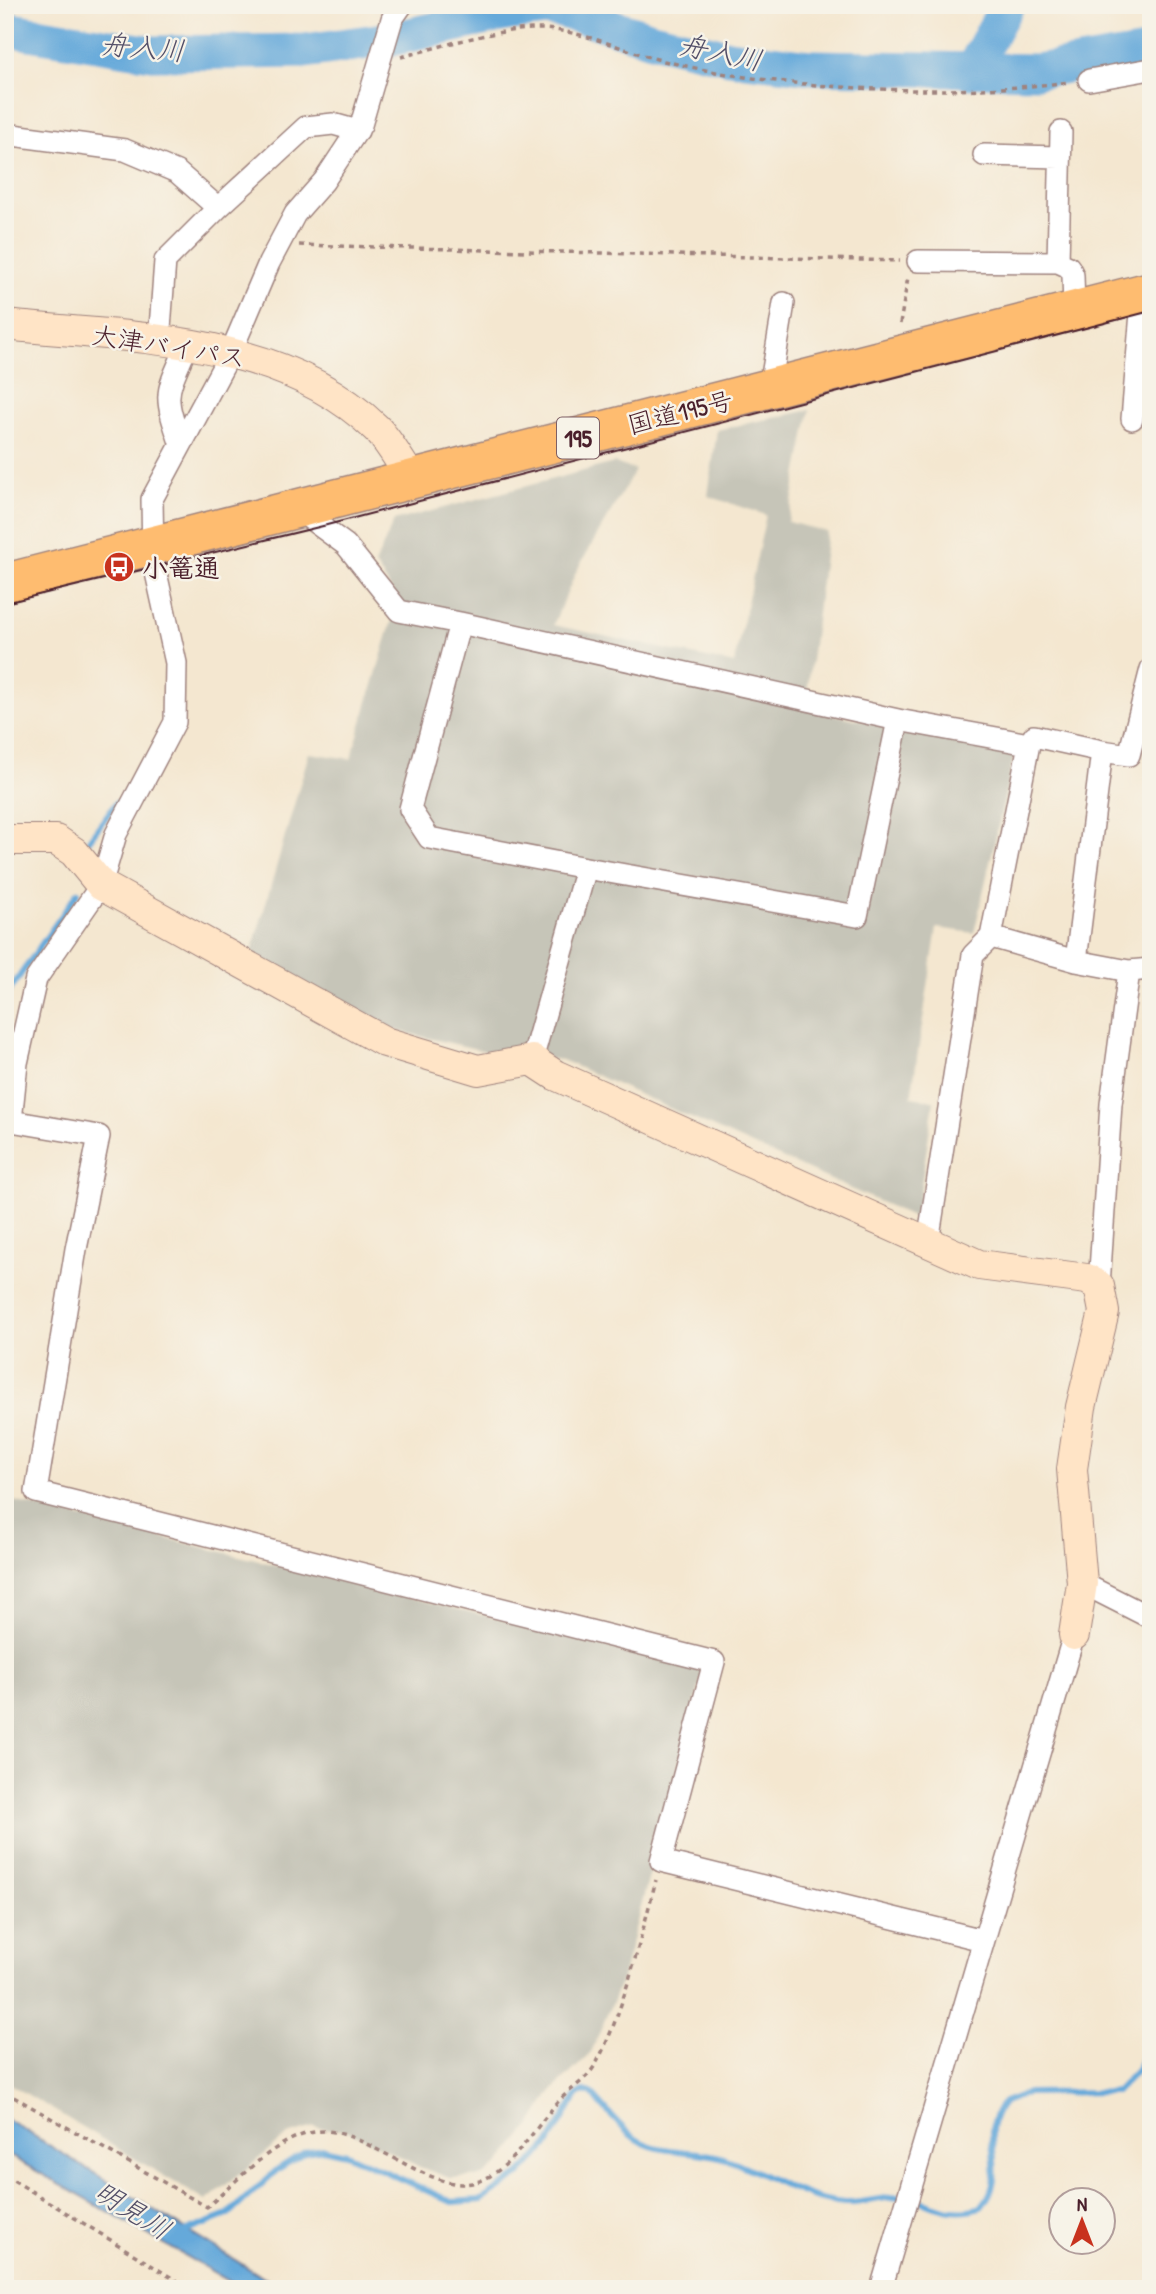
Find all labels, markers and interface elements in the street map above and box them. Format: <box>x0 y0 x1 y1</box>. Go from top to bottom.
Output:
water label: 舟入川 <box>99 24 187 70</box>
water label: 舟入川 <box>676 25 766 79</box>
street label: 大津バイパス <box>89 317 249 375</box>
street label: 国道195号 <box>623 382 737 442</box>
road number: 195 <box>557 418 599 458</box>
bus stop icon: 小篭通 <box>102 550 136 584</box>
place label: 小篭通 <box>142 550 220 585</box>
water label: 明見川 <box>87 2172 179 2248</box>
north arrow <box>1048 2186 1118 2256</box>
text: N <box>1077 2191 1087 2217</box>

